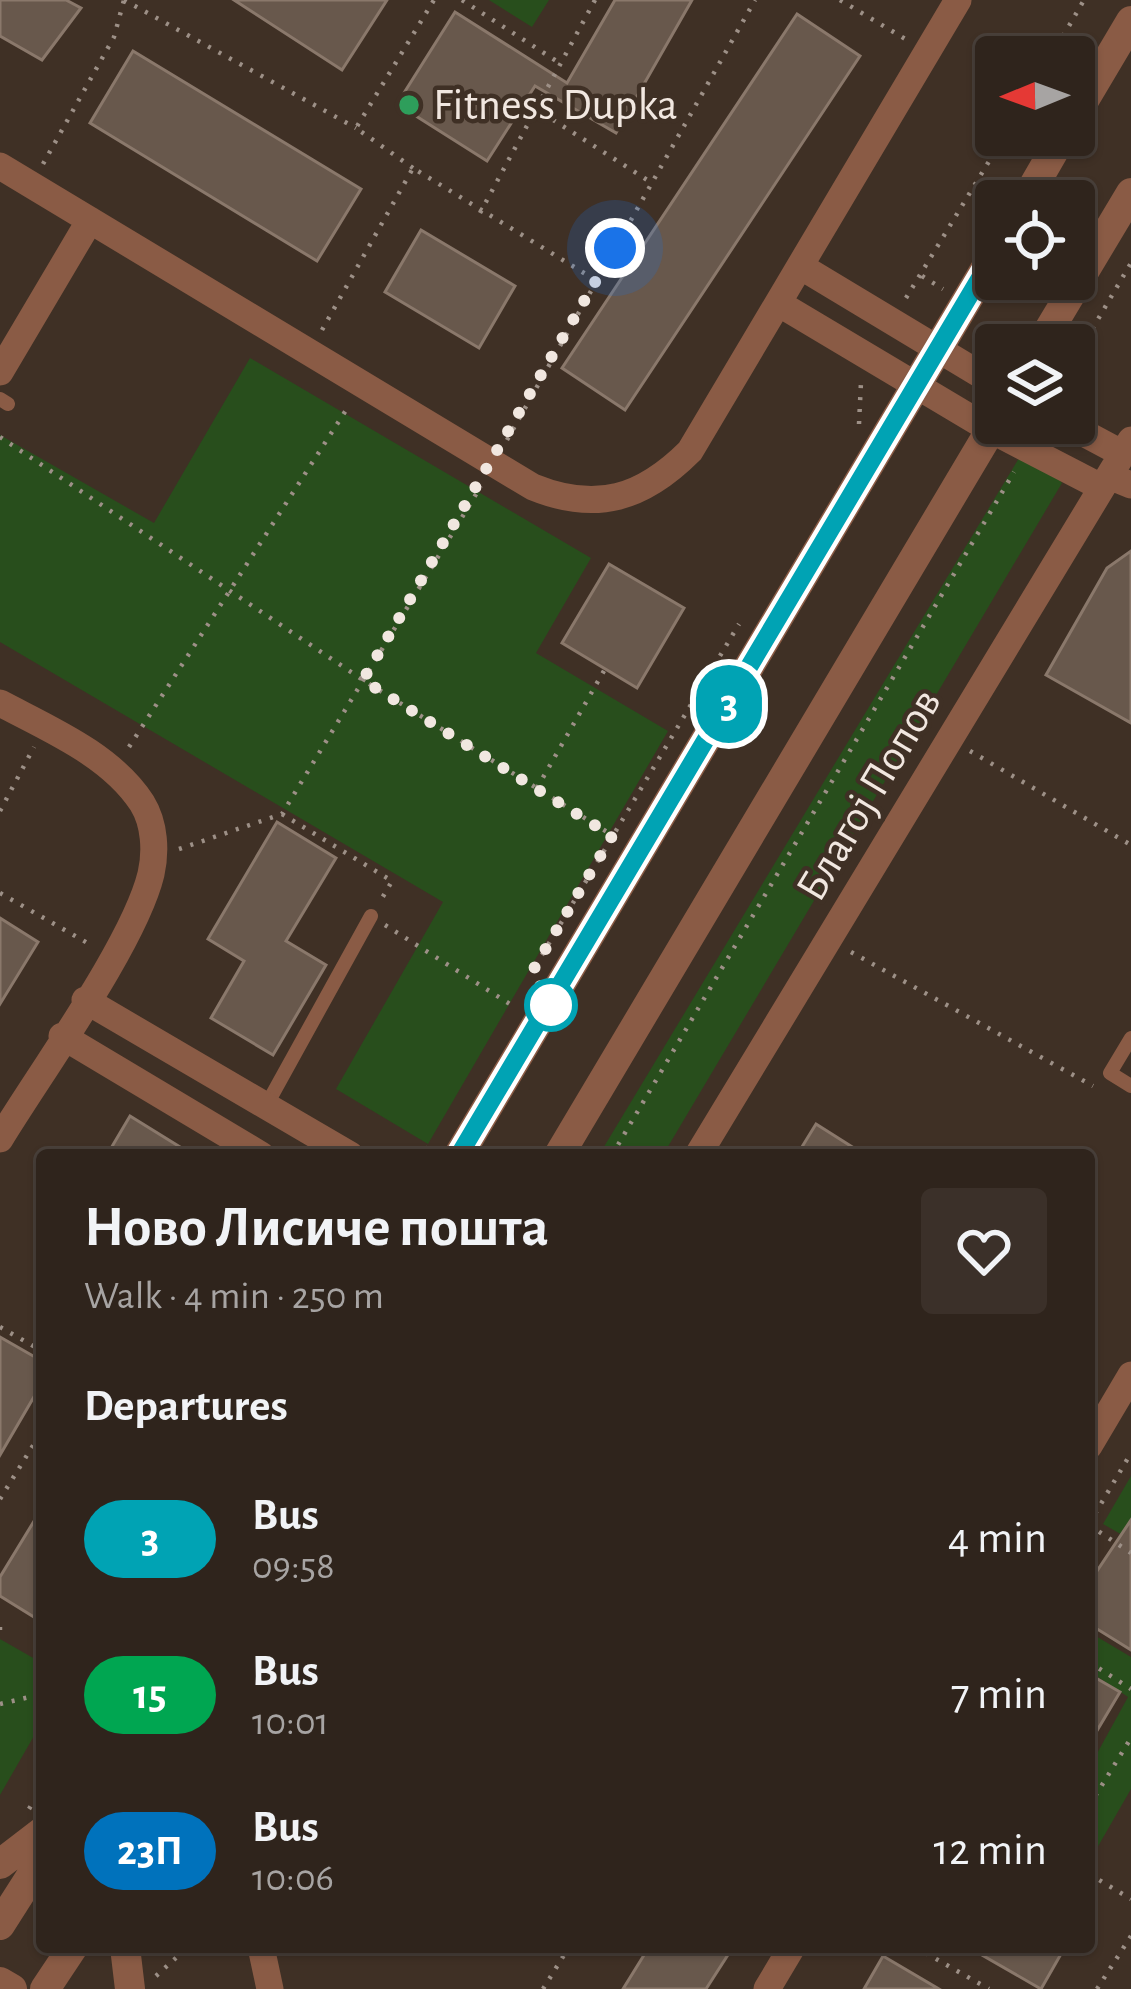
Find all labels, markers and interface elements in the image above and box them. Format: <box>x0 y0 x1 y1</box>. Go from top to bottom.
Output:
north arrow <box>975 36 1095 156</box>
map controls <box>975 36 1095 444</box>
place label: Fitness Dupka <box>433 83 678 128</box>
marker: Fitness Dupka <box>396 92 422 118</box>
button: locate <box>975 180 1095 300</box>
your location <box>585 218 645 278</box>
button: layers <box>975 324 1095 444</box>
line badge: 3 <box>690 665 768 743</box>
street label: Благој Попов <box>788 681 950 909</box>
text: 3 <box>720 683 738 725</box>
unlabelled marker <box>526 980 576 1030</box>
button: heart <box>921 1188 1047 1314</box>
text: Ново Лисиче пошта <box>84 1199 549 1256</box>
text: Walk · 4 min · 250 m <box>84 1277 384 1316</box>
text: Departures <box>84 1384 288 1429</box>
text: Bus <box>252 1493 319 1538</box>
text: 4 min <box>948 1516 1047 1561</box>
text: 3 <box>141 1518 159 1560</box>
text: 09:58 <box>252 1547 335 1586</box>
text: Bus <box>252 1649 319 1694</box>
text: 7 min <box>951 1672 1047 1717</box>
text: 15 <box>133 1674 167 1716</box>
text: 10:01 <box>252 1703 329 1742</box>
text: Bus <box>252 1805 319 1850</box>
text: 12 min <box>934 1828 1047 1873</box>
text: 23П <box>117 1830 183 1872</box>
text: 10:06 <box>252 1859 334 1898</box>

